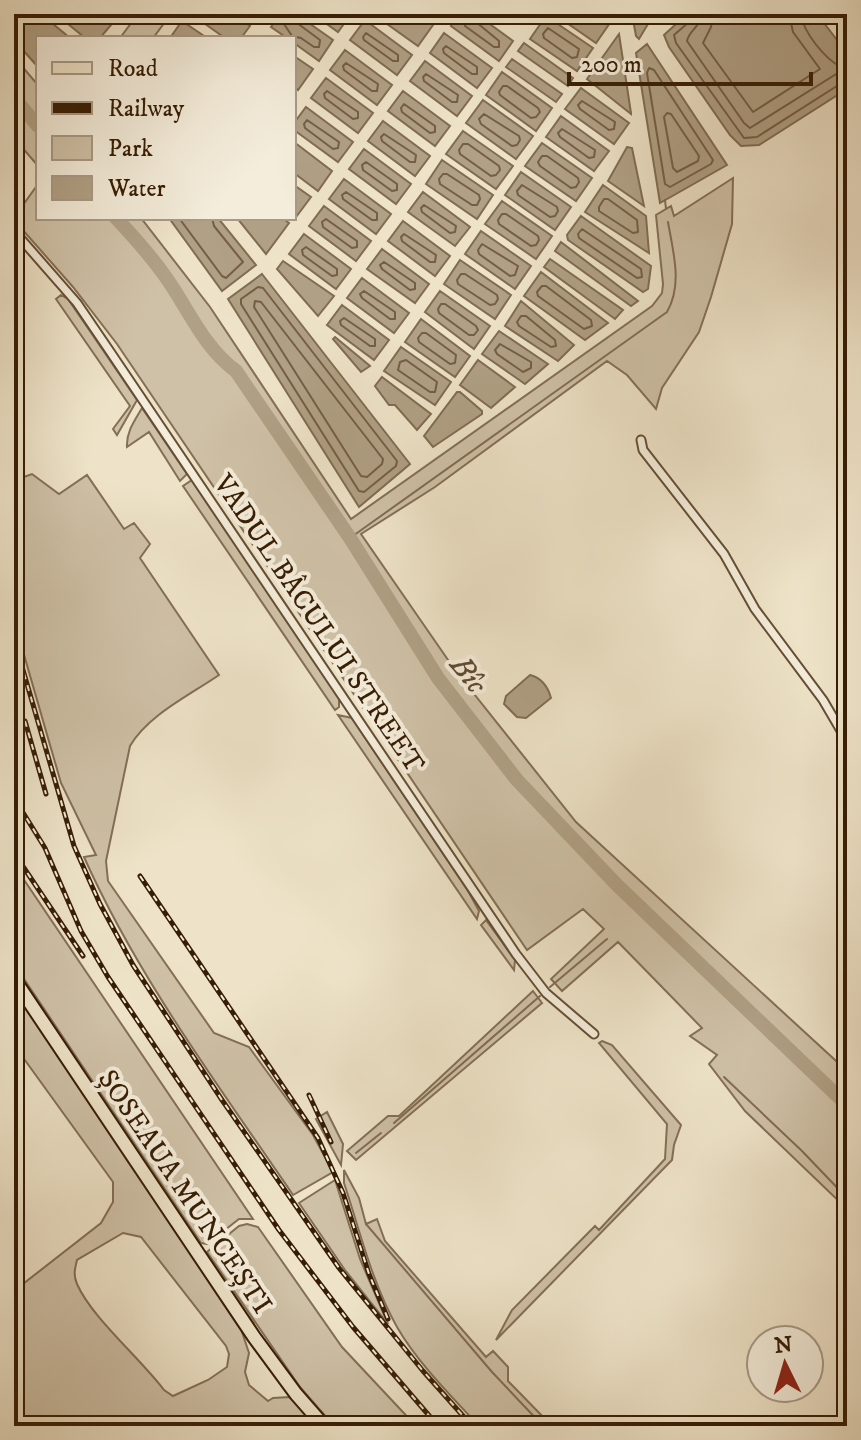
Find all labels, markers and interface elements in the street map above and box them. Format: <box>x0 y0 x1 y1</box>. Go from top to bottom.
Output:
legend <box>36 36 296 220</box>
scale bar <box>569 36 811 86</box>
text: 200 m <box>581 50 642 80</box>
text: Road <box>108 54 158 84</box>
text: Railway <box>108 94 185 124</box>
text: Park <box>108 134 153 164</box>
text: Water <box>107 174 165 204</box>
street label: VADUL BÂCULUI STREET <box>205 466 433 780</box>
water label: Bîc <box>441 648 495 702</box>
street label: ȘOSEAUA MUNCEȘTI <box>90 1063 279 1321</box>
north arrow <box>745 1324 825 1404</box>
text: N <box>773 1331 794 1360</box>

